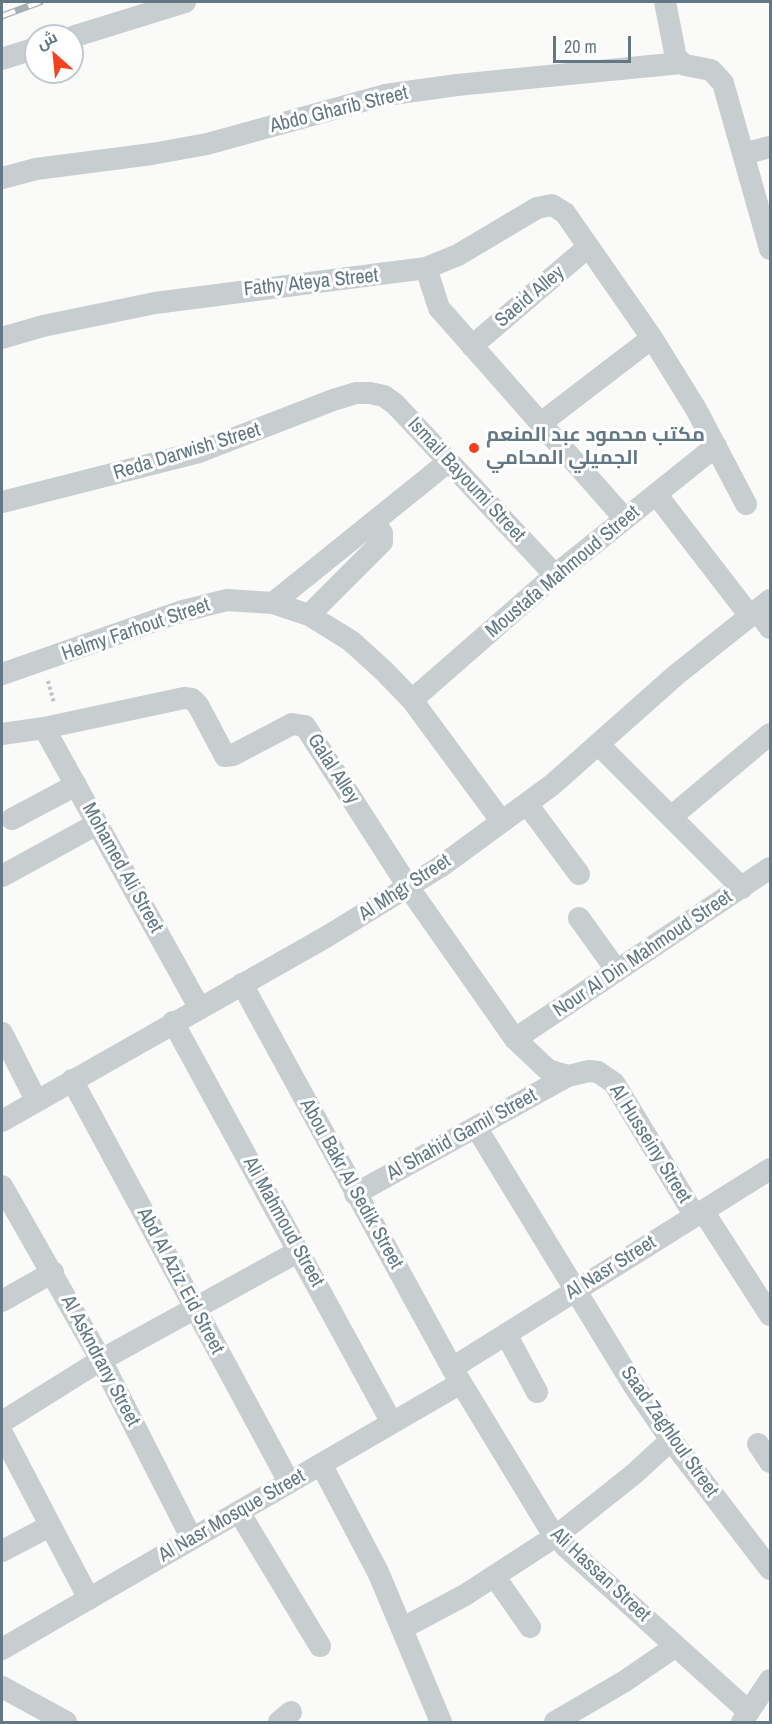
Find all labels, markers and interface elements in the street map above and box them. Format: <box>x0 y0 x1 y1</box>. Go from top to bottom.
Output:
north arrow <box>24 24 84 84</box>
scale bar <box>556 24 634 62</box>
text: ش <box>33 25 61 54</box>
text: 20 m <box>564 34 597 59</box>
street label: Abdo Gharib Street <box>268 81 410 139</box>
street label: Saeid Alley <box>491 261 569 333</box>
street label: Fathy Ateya Street <box>243 264 379 302</box>
street label: Ismail Bayoumi Street <box>402 413 530 547</box>
street label: Reda Darwish Street <box>111 418 263 486</box>
place label: مكتب محمود عبد المنعم الجميلي المحامي <box>486 424 705 471</box>
marker: مكتب محمود عبد المنعم الجميلي المحامي <box>467 441 481 455</box>
street label: Moustafa Mahmoud Street <box>481 501 645 643</box>
street label: Helmy Farhout Street <box>59 593 213 667</box>
street label: Galal Alley <box>302 730 364 808</box>
street label: Mohamed Ali Street <box>76 799 168 937</box>
street label: Al Mhgr Street <box>355 849 455 927</box>
street label: Nour Al Din Mahmoud Street <box>549 885 737 1023</box>
street label: Al Husseiny Street <box>604 1080 696 1208</box>
street label: Al Shahid Gamil Street <box>383 1084 541 1186</box>
street label: Abou Bakr Al Sedik Street <box>294 1095 408 1273</box>
street label: Ali Mahmoud Street <box>237 1153 329 1291</box>
street label: Abd Al Aziz Eid Street <box>131 1204 229 1358</box>
street label: Al Nasr Street <box>561 1231 661 1305</box>
street label: Al Askndrany Street <box>55 1291 145 1431</box>
street label: Saad Zaghloul Street <box>615 1362 723 1502</box>
street label: Al Nasr Mosque Street <box>155 1464 309 1568</box>
street label: Ali Hassan Street <box>545 1523 655 1627</box>

